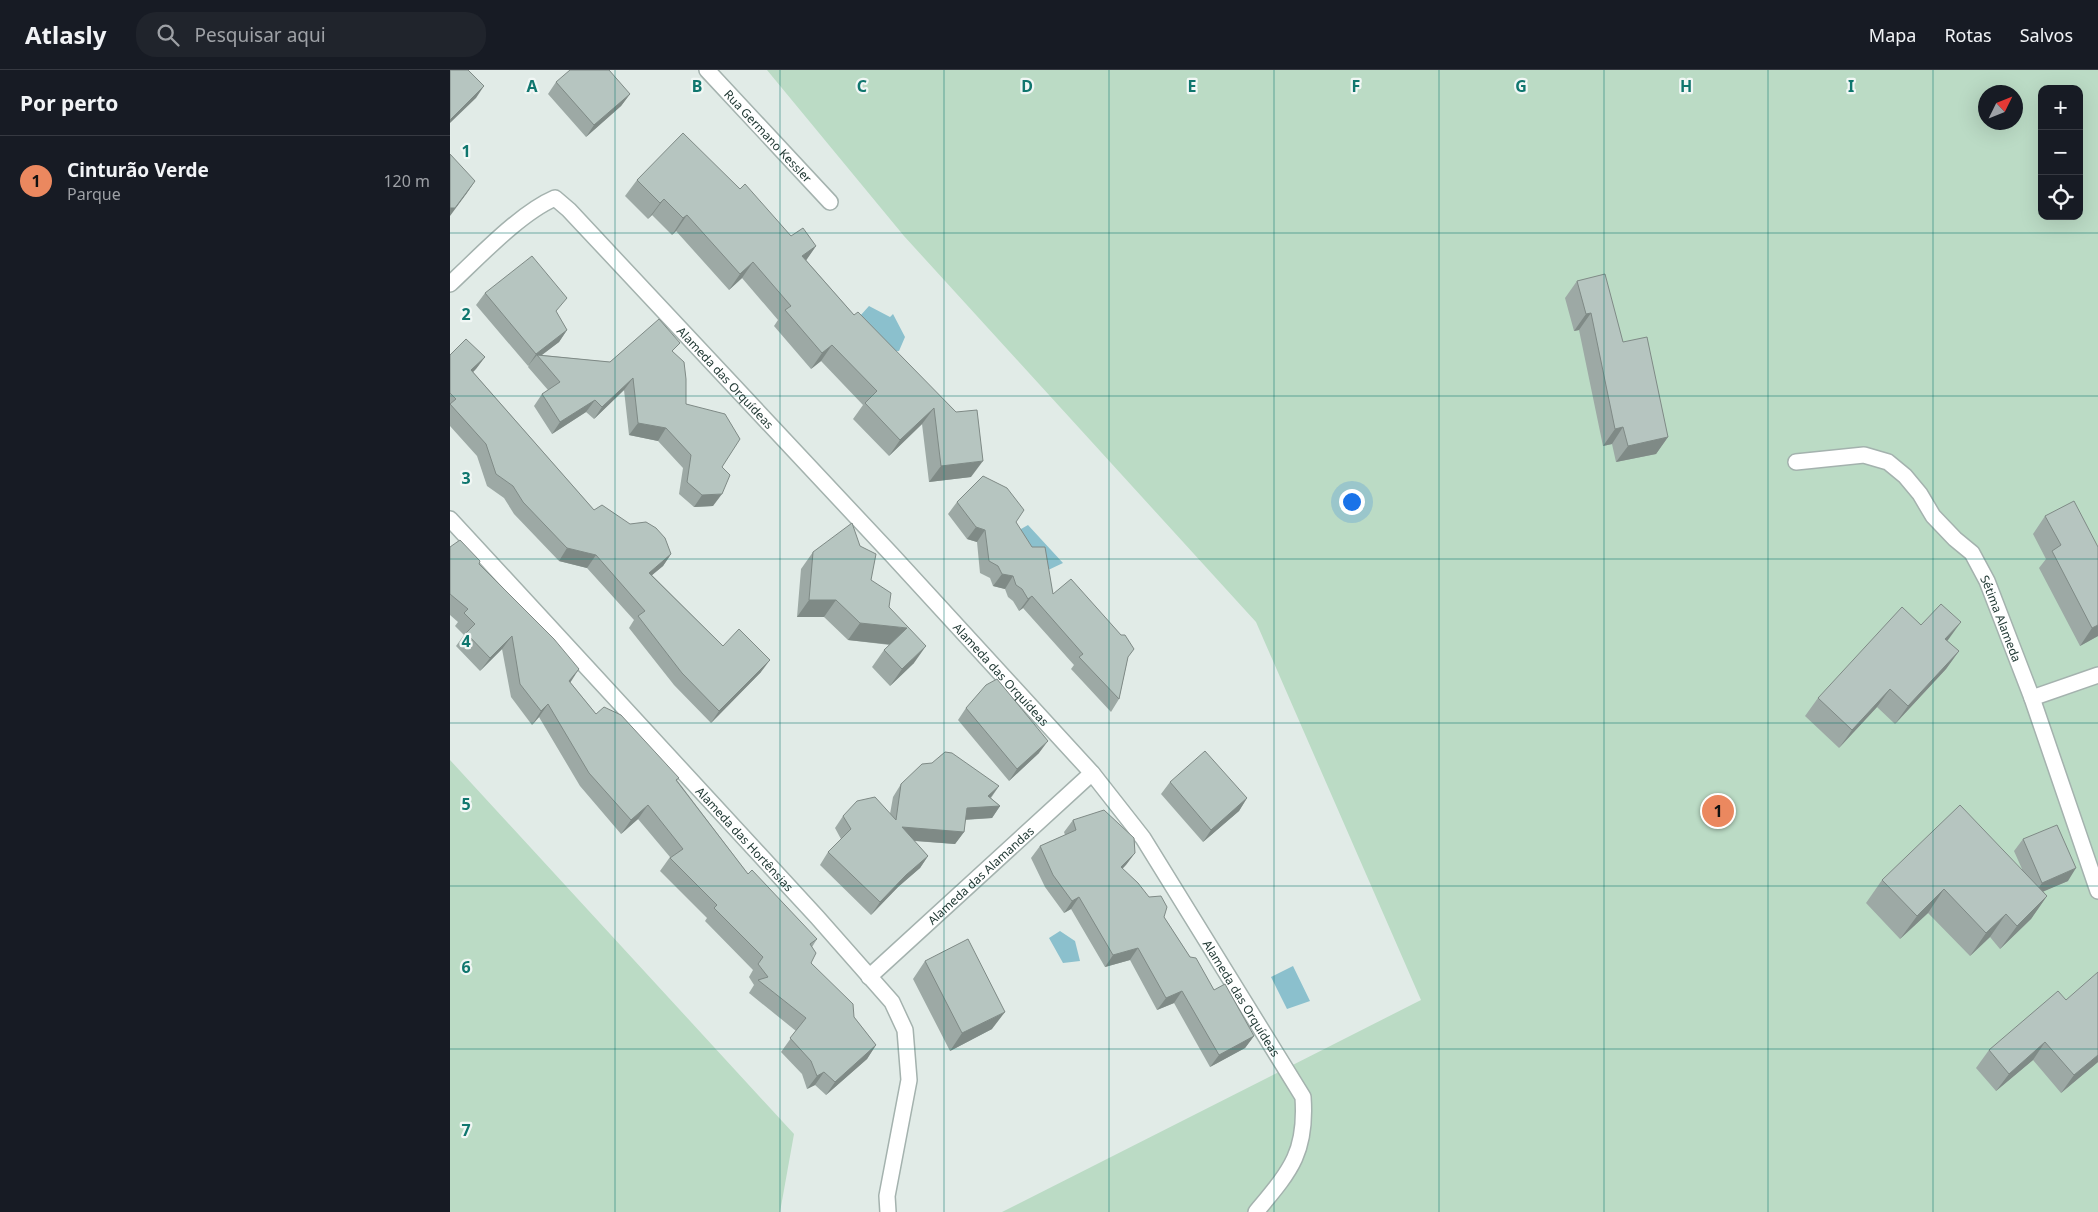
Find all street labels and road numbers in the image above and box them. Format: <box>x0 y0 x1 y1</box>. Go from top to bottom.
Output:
street label: Rua Germano Kessler <box>721 86 816 186</box>
street label: Alameda das Orquídeas <box>674 322 778 432</box>
street label: Sétima Alameda <box>1977 572 2026 664</box>
street label: Alameda das Orquídeas <box>950 619 1053 730</box>
street label: Alameda das Hortênsias <box>692 783 798 895</box>
street label: Alameda das Alamandas <box>924 822 1037 928</box>
street label: Alameda das Orquídeas <box>1199 936 1285 1060</box>

